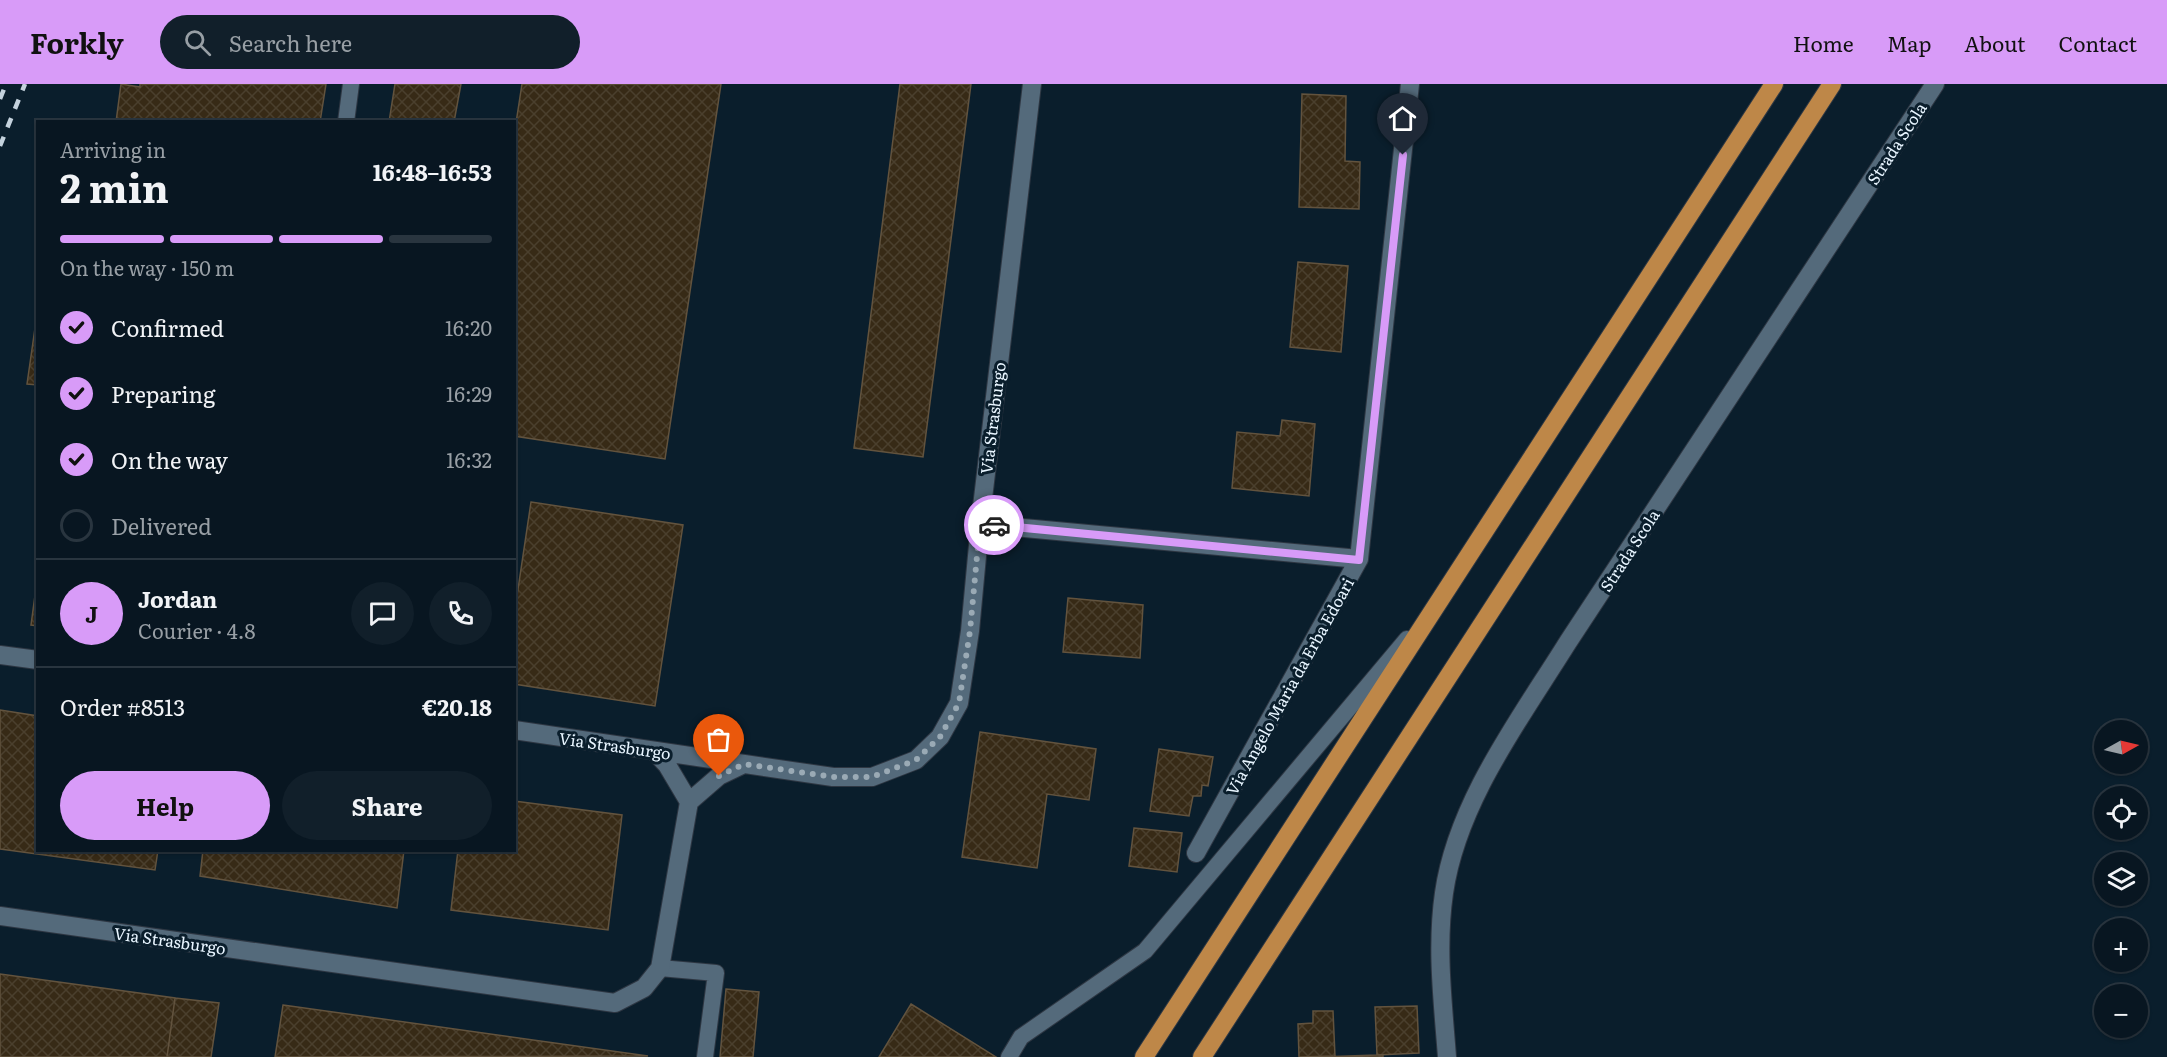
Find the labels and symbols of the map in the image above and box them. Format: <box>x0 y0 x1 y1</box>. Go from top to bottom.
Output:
pin <box>1377 93 1428 155</box>
street label: Strada Scola <box>1860 97 1932 189</box>
street label: Via Strasburgo <box>973 361 1011 475</box>
courier <box>964 495 1024 555</box>
street label: Strada Scola <box>1593 504 1665 596</box>
street label: Via Angelo Maria da Erba Edoari <box>1219 573 1359 799</box>
pin <box>693 714 744 776</box>
north arrow <box>2094 720 2148 774</box>
street label: Via Strasburgo <box>558 725 672 765</box>
street label: Via Strasburgo <box>113 920 227 960</box>

